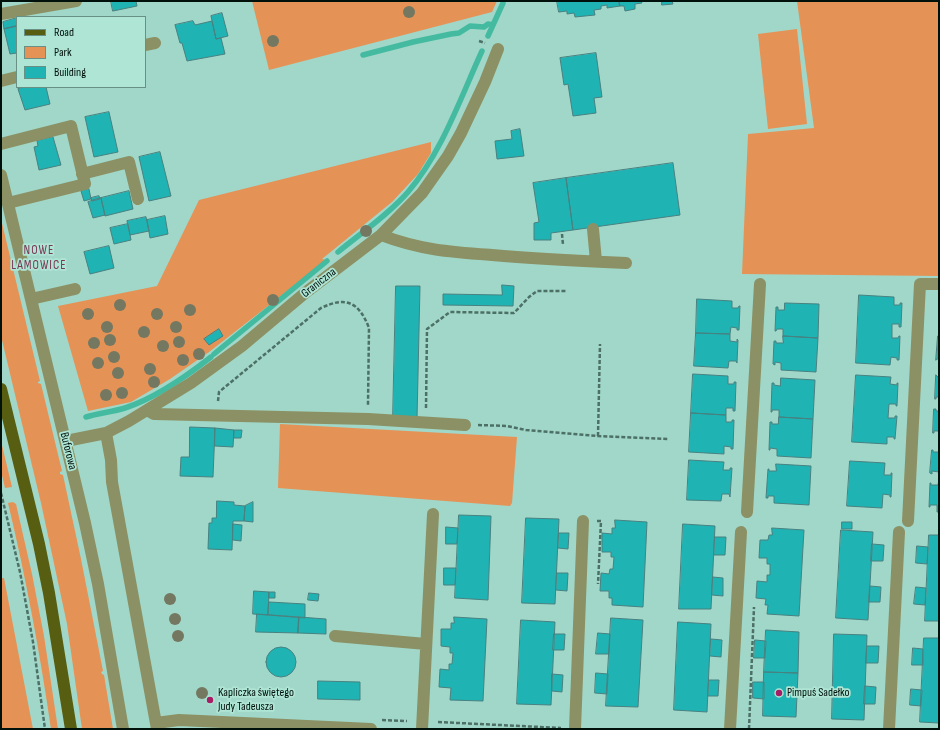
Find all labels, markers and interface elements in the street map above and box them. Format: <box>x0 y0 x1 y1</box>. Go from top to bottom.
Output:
legend <box>16 16 146 88</box>
text: Road <box>54 25 74 40</box>
text: Park <box>54 45 72 60</box>
text: Building <box>54 65 86 80</box>
district label: NOWE LAMOWICE <box>11 243 67 274</box>
street label: Graniczna <box>299 265 339 301</box>
street label: Buforowa <box>56 431 80 471</box>
place label: Kapliczka świętego Judy Tadeusza <box>218 686 294 714</box>
place label: Pimpuś Sadełko <box>787 686 849 700</box>
marker: Pimpuś Sadełko <box>774 688 784 698</box>
marker: Kapliczka świętego Judy Tadeusza <box>205 695 215 705</box>

